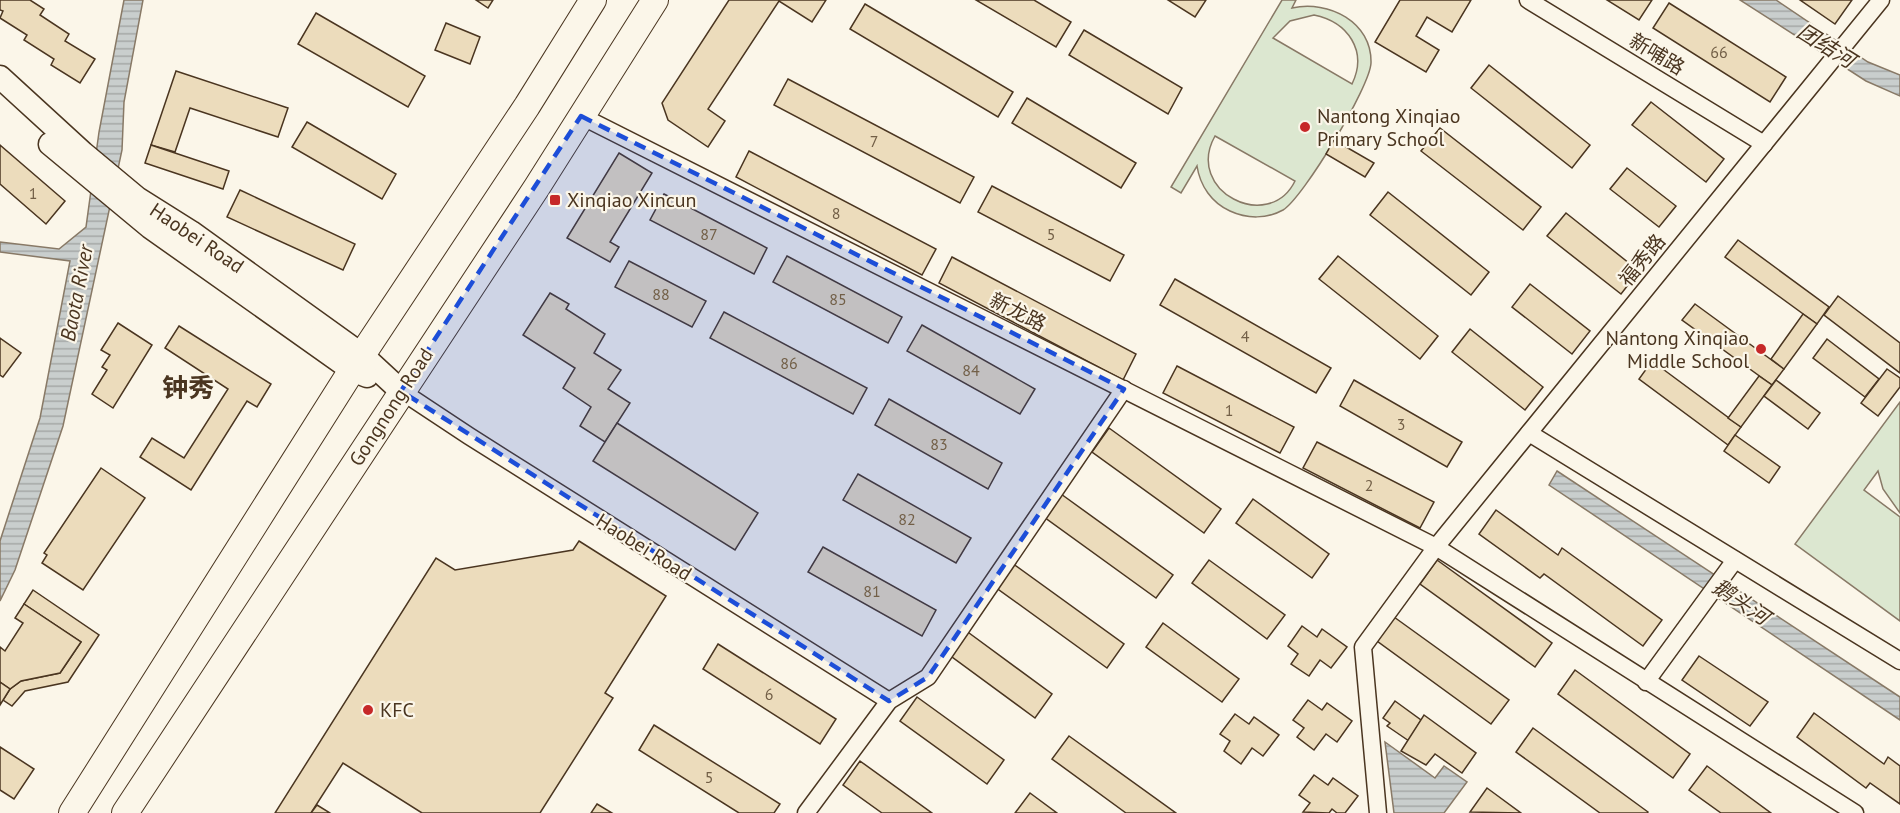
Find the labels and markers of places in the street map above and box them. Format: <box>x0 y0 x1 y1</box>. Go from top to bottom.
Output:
place label: Nantong Xinqiao Primary School <box>1317 103 1460 152</box>
marker: Nantong Xinqiao Primary School <box>1298 120 1312 134</box>
place label: Xinqiao Xincun <box>567 187 697 213</box>
marker: Xinqiao Xincun <box>548 193 562 207</box>
place label: Nantong Xinqiao Middle School <box>1606 325 1749 374</box>
marker: Nantong Xinqiao Middle School <box>1754 342 1768 356</box>
place label: KFC <box>380 697 414 723</box>
marker: KFC <box>361 703 375 717</box>

